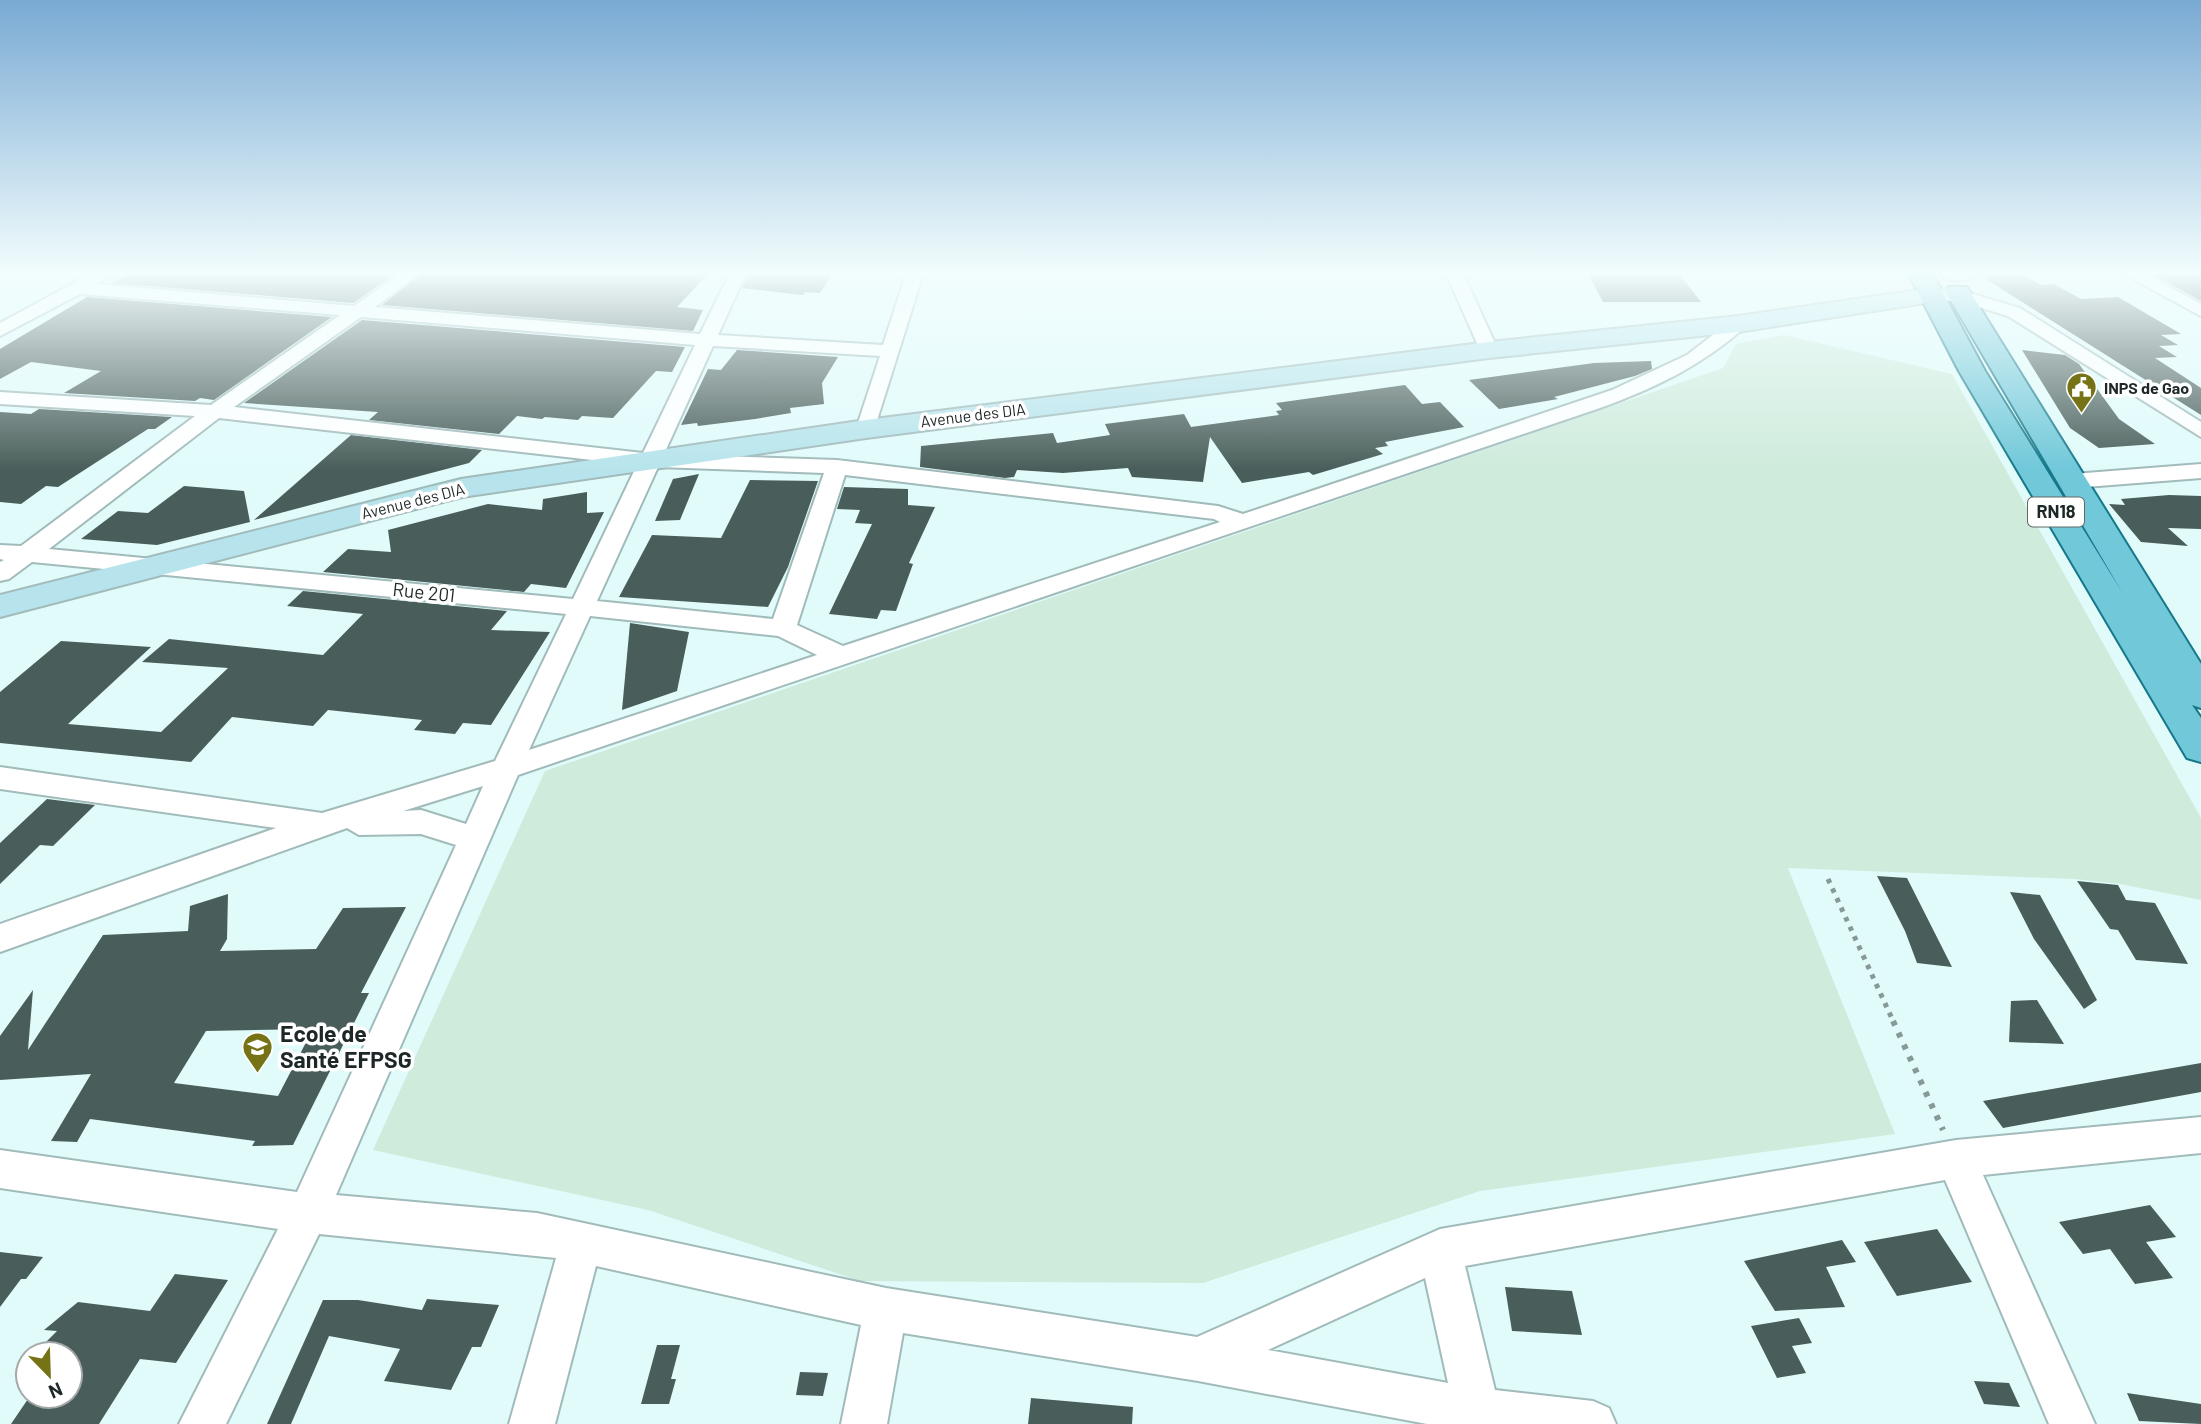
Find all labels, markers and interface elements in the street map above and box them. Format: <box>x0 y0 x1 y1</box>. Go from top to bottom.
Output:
public building icon: INPS de Gao <box>2064 371 2098 415</box>
place label: INPS de Gao <box>2104 378 2189 397</box>
street label: Avenue des DIA <box>919 399 1027 430</box>
street label: Avenue des DIA <box>359 478 467 523</box>
road number: RN18 <box>2028 498 2084 526</box>
street label: Rue 201 <box>392 577 456 606</box>
place label: Ecole de Santé EFPSG <box>280 1019 412 1073</box>
school or university icon: Ecole de Santé EFPSG <box>240 1030 274 1074</box>
north arrow <box>14 1340 84 1410</box>
text: N <box>46 1378 66 1404</box>

